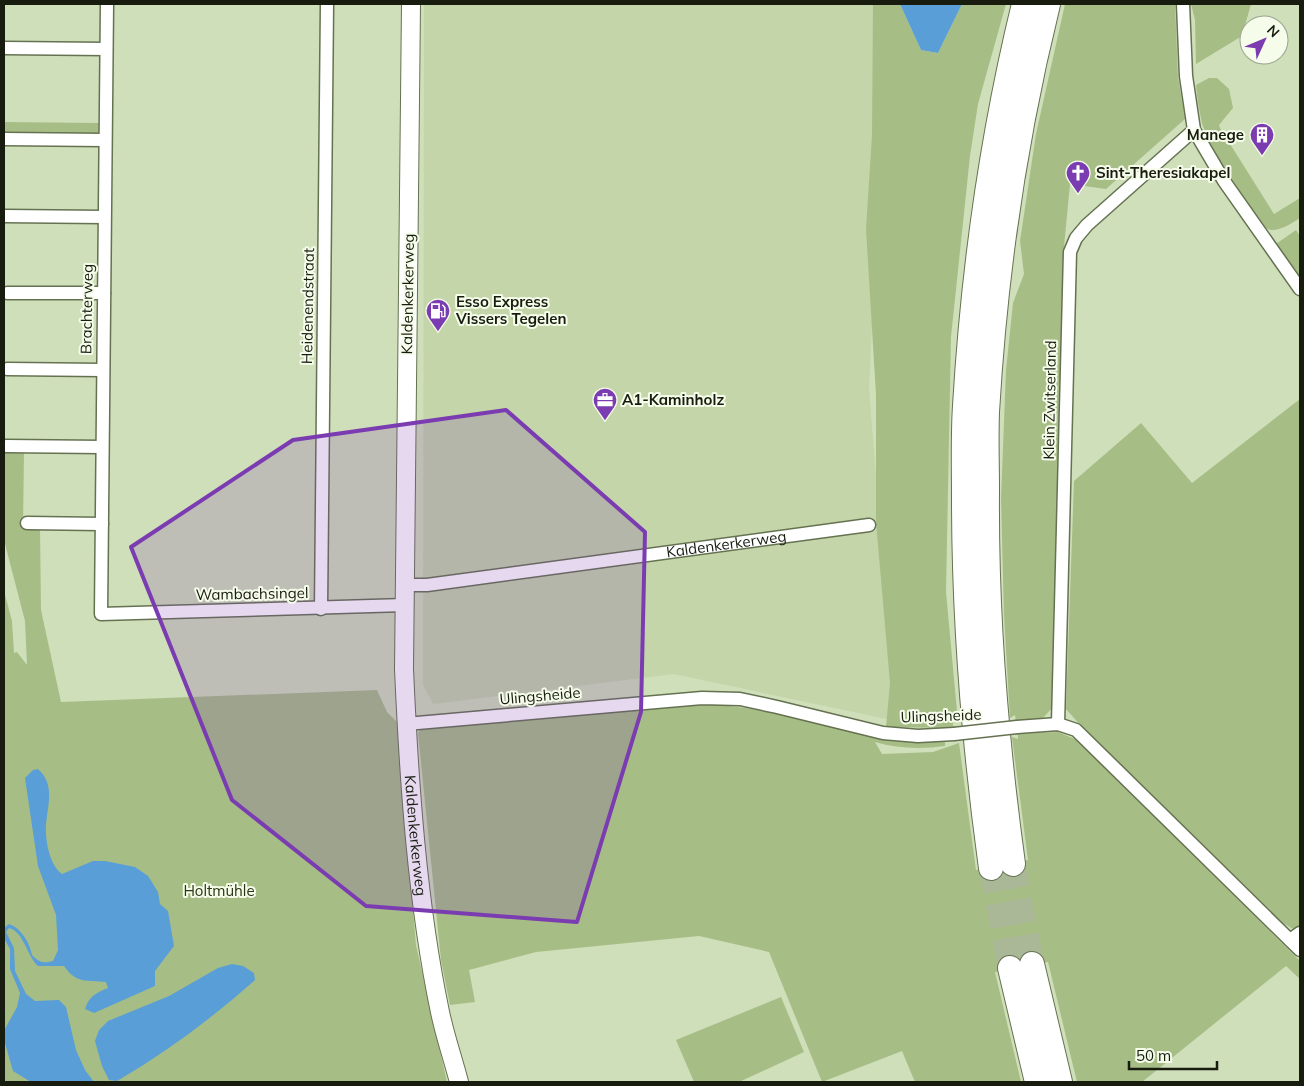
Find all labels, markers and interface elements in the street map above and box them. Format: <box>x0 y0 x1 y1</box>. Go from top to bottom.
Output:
north arrow <box>1239 15 1289 65</box>
text: N <box>1263 21 1283 41</box>
building icon: Manege <box>1249 122 1275 156</box>
place label: Manege <box>1187 125 1244 144</box>
church icon: Sint-Theresiakapel <box>1065 160 1091 194</box>
place label: Sint-Theresiakapel <box>1096 163 1230 182</box>
street label: Kaldenkerkerweg <box>397 233 418 355</box>
street label: Heidenendstraat <box>297 248 318 364</box>
street label: Brachterweg <box>76 264 97 354</box>
place label: Esso Express Vissers Tegelen <box>455 292 567 328</box>
fuel station icon: Esso Express Vissers Tegelen <box>425 298 451 332</box>
street label: Klein Zwitserland <box>1039 340 1060 460</box>
office icon: A1-Kaminholz <box>592 387 618 421</box>
place label: A1-Kaminholz <box>622 390 724 409</box>
street label: Kaldenkerkerweg <box>665 526 787 561</box>
street label: Wambachsingel <box>195 583 309 604</box>
street label: Ulingsheide <box>499 683 581 708</box>
street label: Ulingsheide <box>900 705 982 726</box>
street label: Kaldenkerkerweg <box>401 775 431 897</box>
park label: Holtmühle <box>183 881 255 900</box>
scale bar <box>1129 1038 1216 1070</box>
text: 50 m <box>1136 1046 1171 1065</box>

